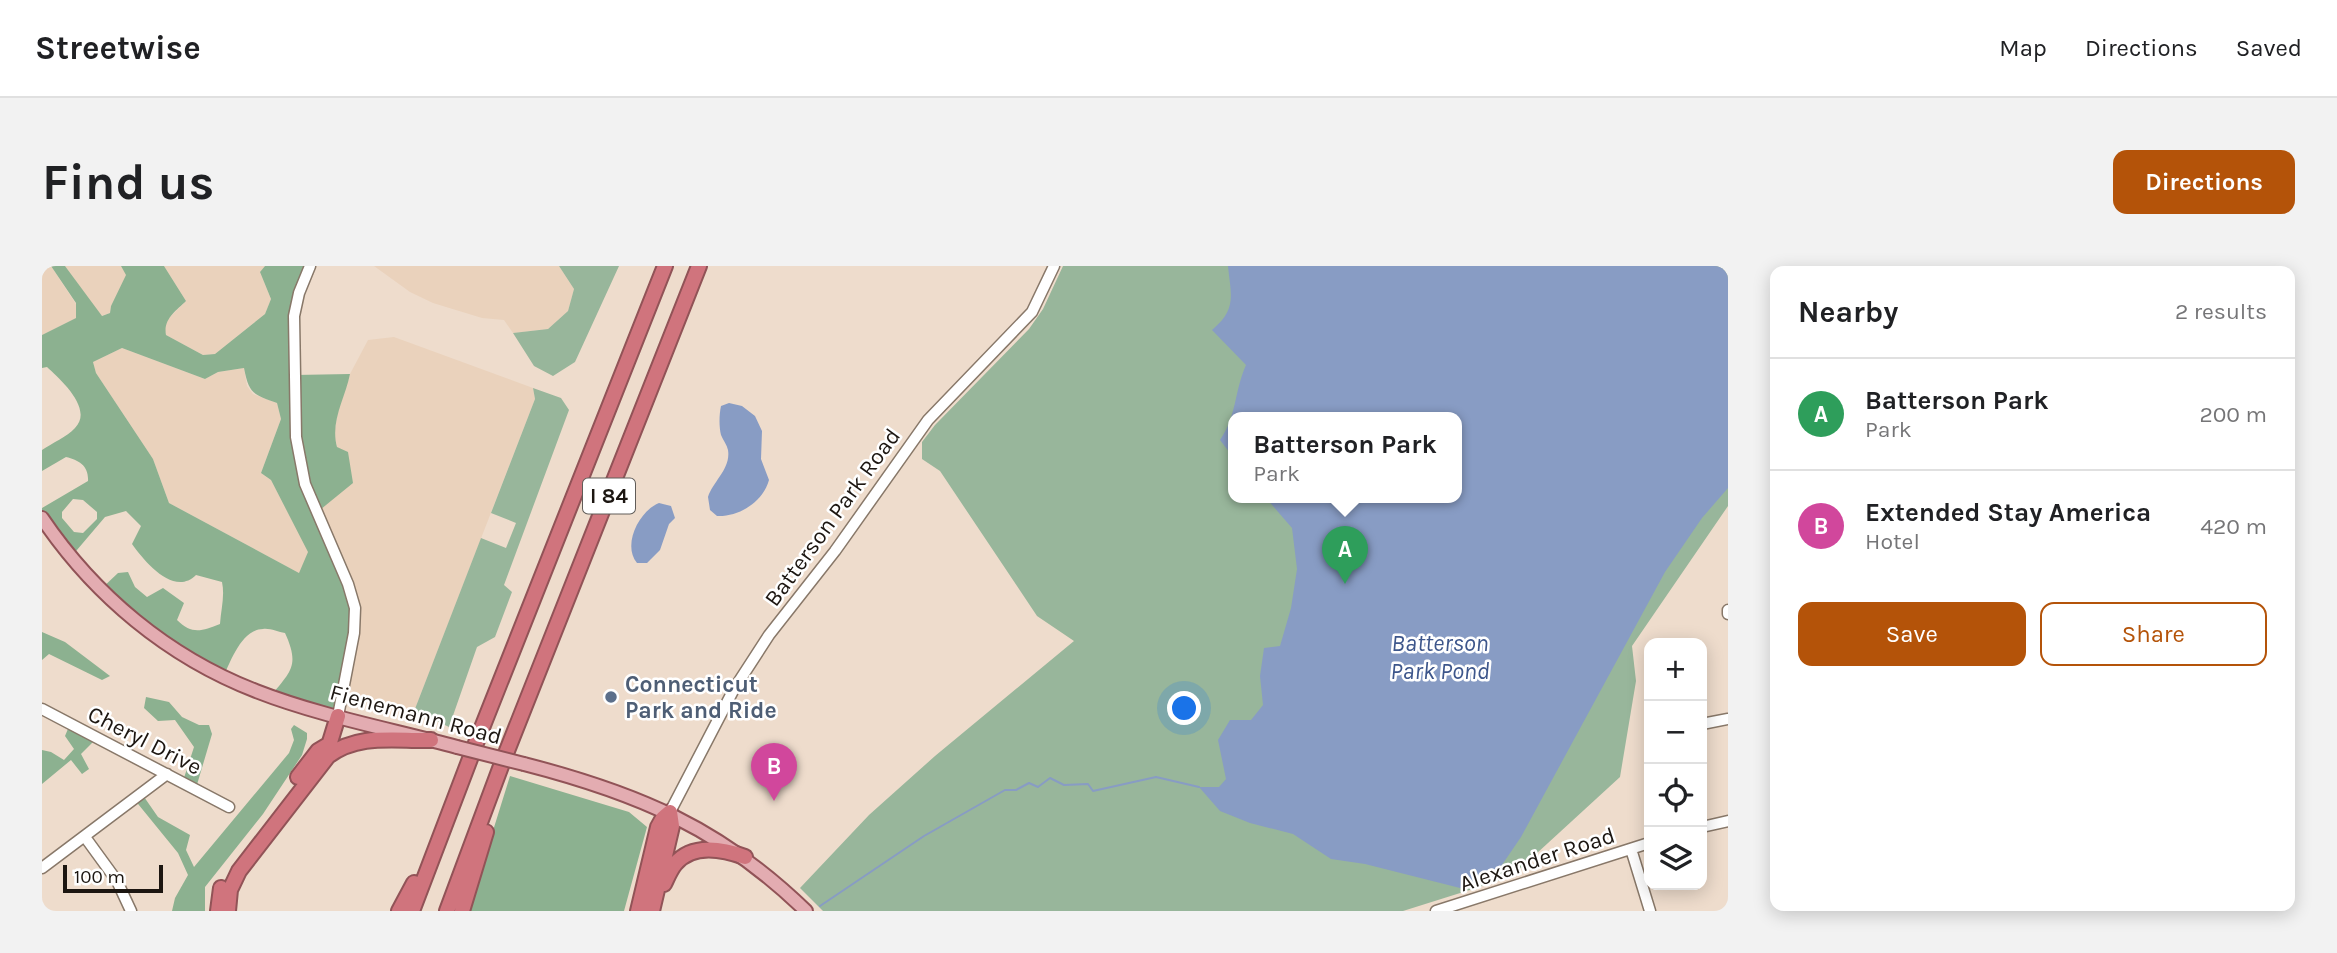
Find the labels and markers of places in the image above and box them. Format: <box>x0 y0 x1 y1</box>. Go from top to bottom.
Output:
pin: A <box>1322 526 1368 584</box>
place label: Connecticut Park and Ride <box>625 671 777 724</box>
marker: Connecticut Park and Ride <box>603 689 619 705</box>
pin: B <box>751 743 797 801</box>

